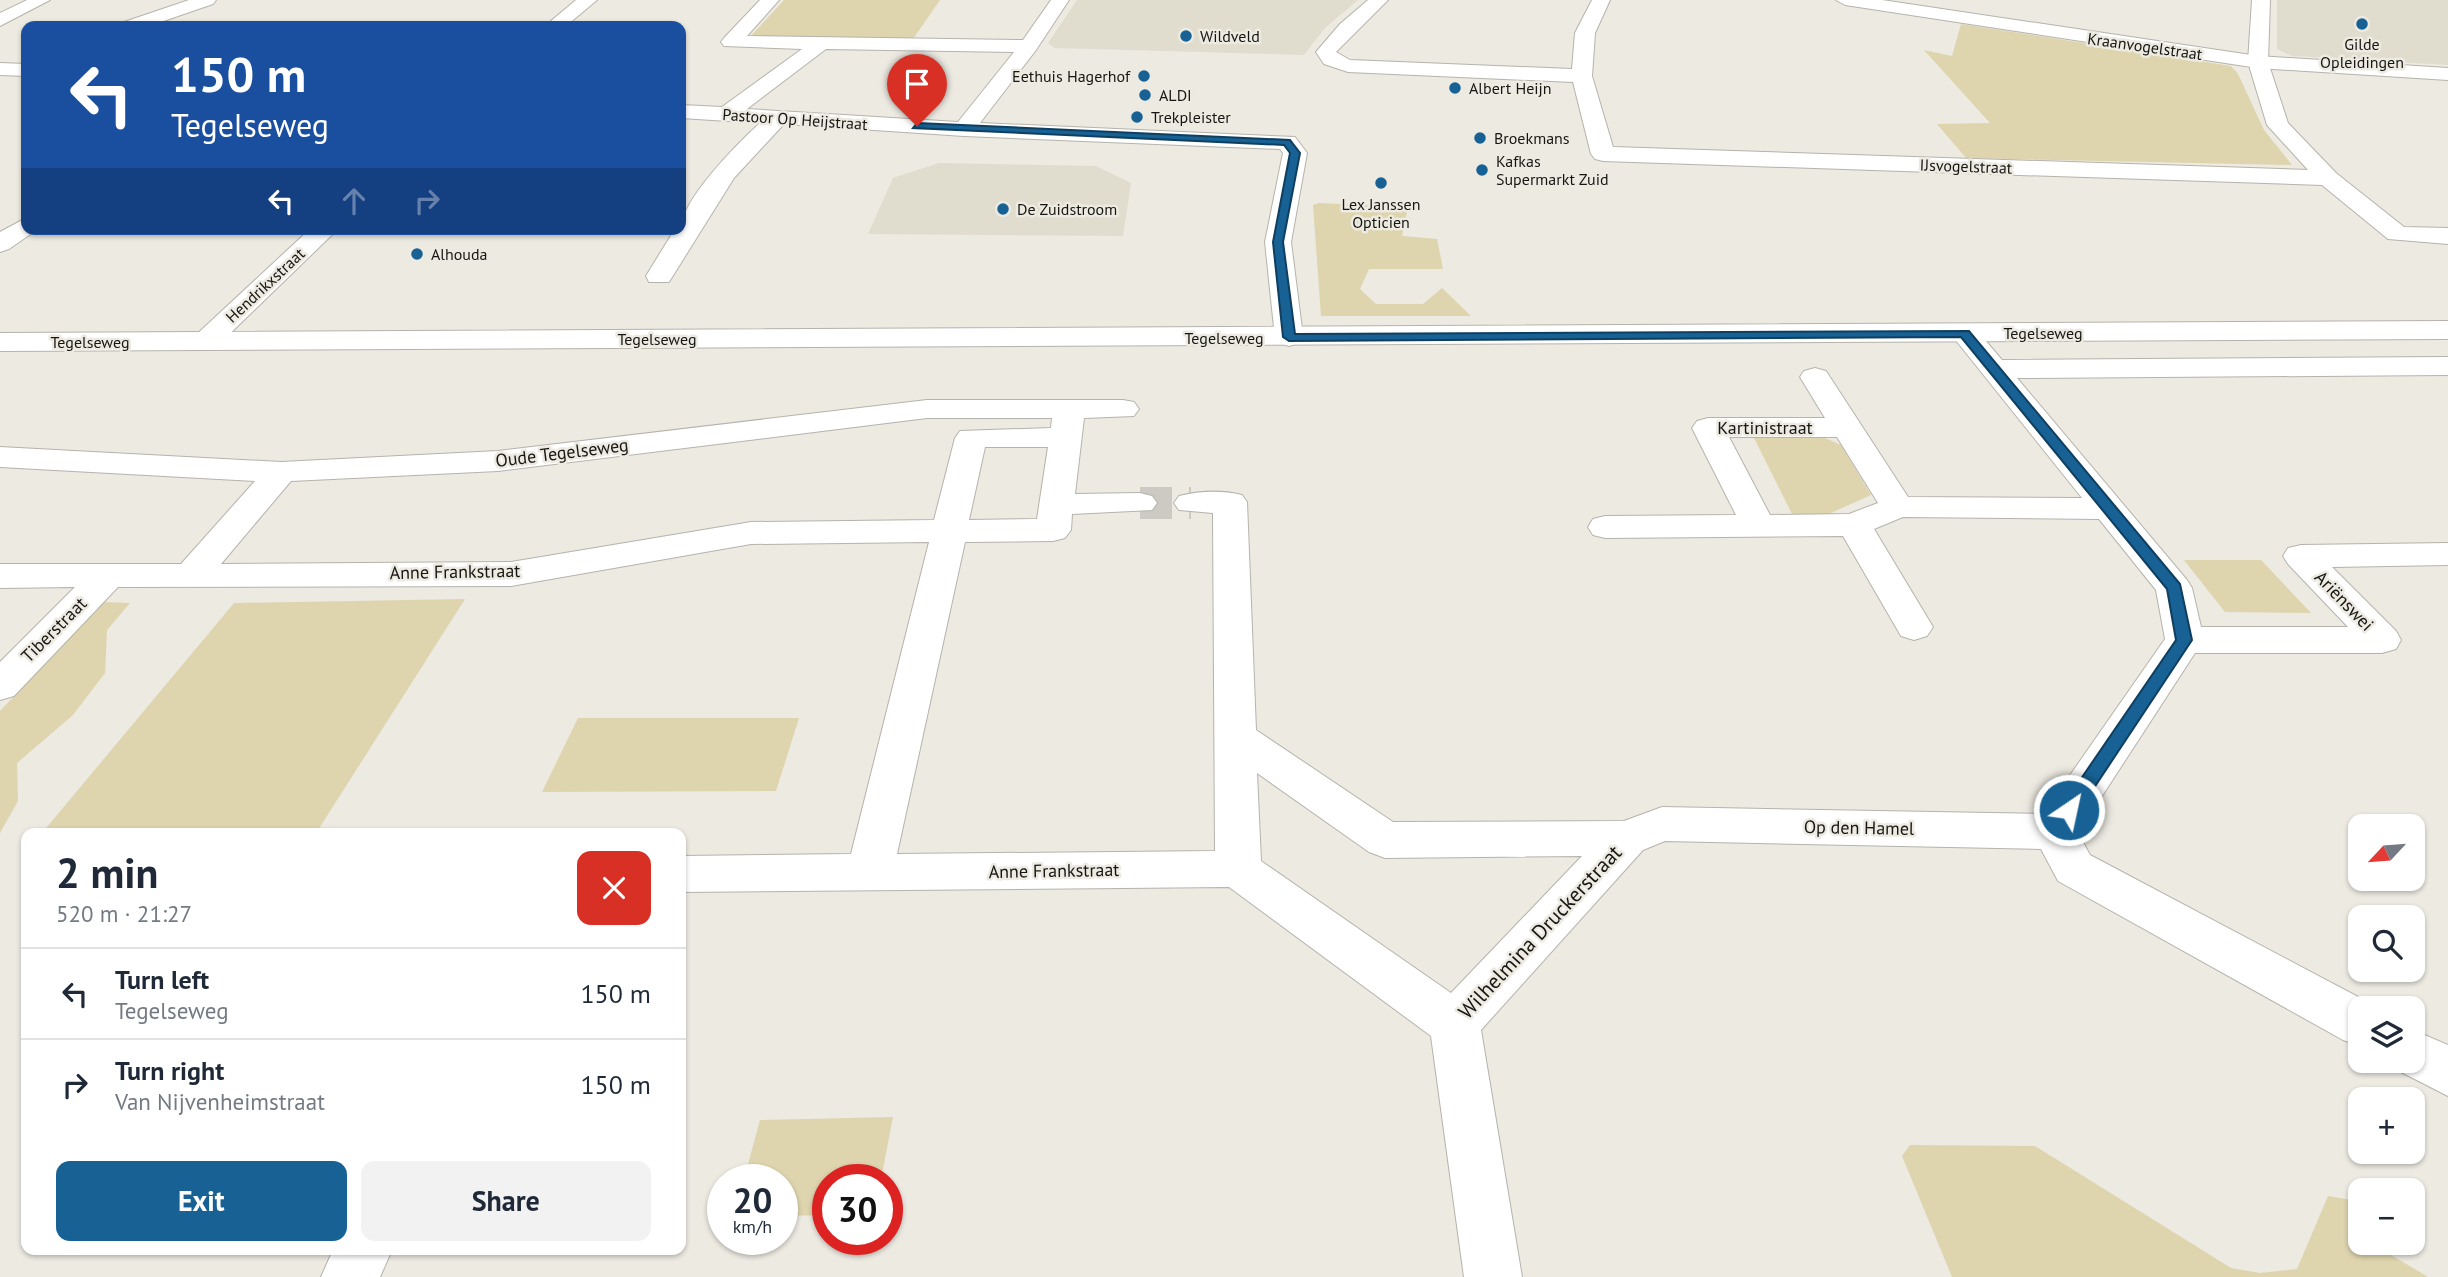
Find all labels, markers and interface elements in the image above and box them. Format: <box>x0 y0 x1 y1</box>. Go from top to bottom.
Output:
marker: Gilde Opleidingen <box>2354 16 2370 32</box>
place label: Wildveld <box>1200 26 1260 46</box>
marker: Wildveld <box>1178 28 1194 44</box>
street label: Kraanvogelstraat <box>2086 28 2204 64</box>
place label: Gilde Opleidingen <box>2320 34 2404 72</box>
text: 150 m <box>171 42 306 106</box>
icon: left <box>56 49 147 140</box>
pin <box>887 54 947 126</box>
icon: arrive <box>898 65 936 103</box>
place label: Eethuis Hagerhof <box>1012 66 1131 86</box>
marker: Eethuis Hagerhof <box>1136 68 1152 84</box>
place label: Albert Heijn <box>1469 78 1552 98</box>
marker: Albert Heijn <box>1447 80 1463 96</box>
place label: ALDI <box>1159 85 1192 105</box>
marker: ALDI <box>1137 87 1153 103</box>
text: Tegelseweg <box>171 104 329 146</box>
street label: Pastoor Op Heijstraat <box>722 104 869 134</box>
place label: Trekpleister <box>1151 107 1231 127</box>
marker: Trekpleister <box>1129 109 1145 125</box>
place label: Broekmans <box>1494 128 1570 148</box>
marker: Broekmans <box>1472 130 1488 146</box>
place label: Kafkas Supermarkt Zuid <box>1496 151 1609 189</box>
street label: IJsvogelstraat <box>1919 154 2013 178</box>
marker: Kafkas Supermarkt Zuid <box>1474 162 1490 178</box>
marker: Lex Janssen Opticien <box>1373 175 1389 191</box>
icon: left <box>262 182 300 220</box>
icon: ahead <box>335 182 373 220</box>
icon: right <box>408 182 446 220</box>
place label: Lex Janssen Opticien <box>1342 194 1420 232</box>
place label: De Zuidstroom <box>1017 199 1117 219</box>
marker: De Zuidstroom <box>995 201 1011 217</box>
street label: Hendrikxstraat <box>221 243 309 327</box>
place label: Alhouda <box>431 244 488 264</box>
marker: Alhouda <box>409 246 425 262</box>
street label: Tegelseweg <box>2004 323 2083 343</box>
street label: Tegelseweg <box>1185 328 1264 348</box>
street label: Tegelseweg <box>618 329 697 349</box>
street label: Tegelseweg <box>51 332 130 352</box>
street label: Kartinistraat <box>1717 416 1813 439</box>
street label: Oude Tegelseweg <box>494 433 630 472</box>
street label: Anne Frankstraat <box>389 559 521 584</box>
street label: Ariënswei <box>2310 566 2379 636</box>
street label: Tiberstraat <box>16 592 91 667</box>
position arrow <box>2032 773 2106 847</box>
north arrow <box>2348 814 2426 891</box>
map controls <box>2348 814 2425 1255</box>
street label: Op den Hamel <box>1804 815 1915 840</box>
street label: Wilhelmina Druckerstraat <box>1452 839 1627 1024</box>
text: 2 min <box>56 845 158 900</box>
button: close <box>577 851 651 925</box>
street label: Anne Frankstraat <box>988 858 1120 883</box>
text: 520 m · 21:27 <box>56 899 192 928</box>
button: search <box>2348 905 2425 982</box>
text: Turn left <box>115 963 209 996</box>
icon: left <box>56 975 94 1013</box>
text: 150 m <box>580 977 651 1010</box>
text: Tegelseweg <box>115 996 229 1025</box>
button: layers <box>2348 996 2425 1073</box>
text: Turn right <box>115 1054 224 1087</box>
icon: right <box>56 1066 94 1104</box>
text: 150 m <box>580 1068 651 1101</box>
text: Van Nijvenheimstraat <box>115 1087 325 1116</box>
button: + <box>2348 1087 2425 1164</box>
button: Exit <box>56 1161 347 1241</box>
button: Share <box>361 1161 651 1241</box>
speed limit sign: 30 <box>812 1164 903 1255</box>
text: 20 <box>733 1177 772 1223</box>
button: − <box>2348 1178 2425 1255</box>
text: km/h <box>733 1215 772 1238</box>

